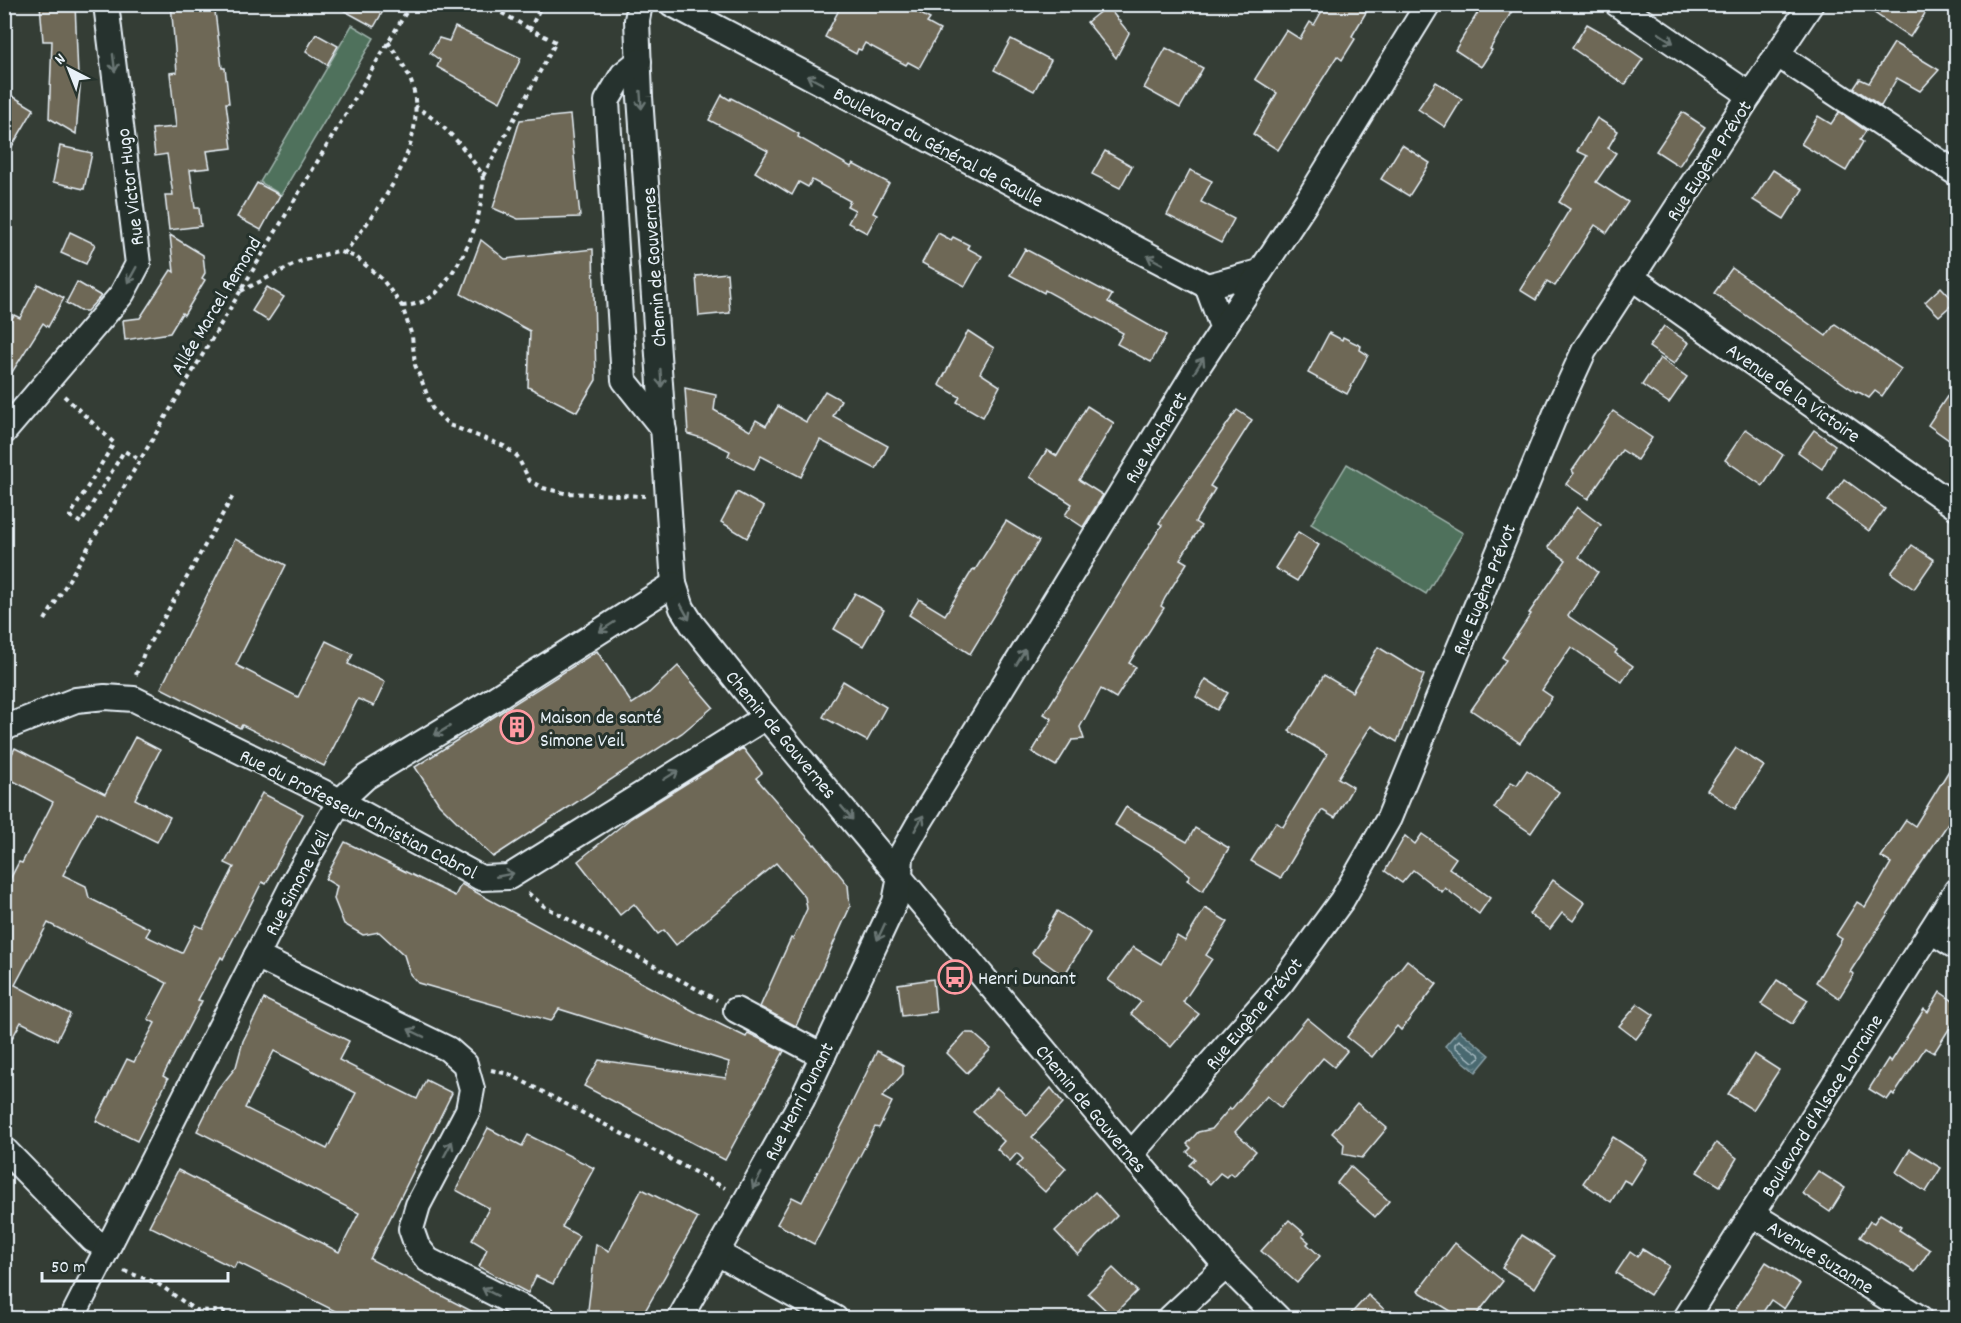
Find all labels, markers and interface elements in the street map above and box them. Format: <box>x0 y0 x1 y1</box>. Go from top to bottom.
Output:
one-way arrow <box>1657 31 1674 44</box>
north arrow <box>39 39 99 99</box>
text: N <box>50 48 71 71</box>
one-way arrow <box>108 52 119 72</box>
one-way arrow <box>807 74 825 85</box>
street label: Boulevard du Général de Gaulle <box>828 81 1048 216</box>
one-way arrow <box>635 89 646 109</box>
street label: Rue Eugène Prévot <box>1661 96 1760 228</box>
street label: Rue Victor Hugo <box>111 126 153 247</box>
street label: Chemin de Gouvernes <box>636 186 676 348</box>
street label: Allée Marcel Remond <box>165 232 270 381</box>
one-way arrow <box>1147 254 1164 266</box>
one-way arrow <box>126 266 137 284</box>
street label: Avenue de la Victoire <box>1719 338 1865 451</box>
one-way arrow <box>1193 357 1205 374</box>
one-way arrow <box>655 368 666 387</box>
street label: Rue Macheret <box>1119 387 1196 490</box>
street label: Rue Eugène Prévot <box>1447 520 1525 660</box>
one-way arrow <box>679 603 691 620</box>
one-way arrow <box>599 621 616 633</box>
one-way arrow <box>1015 649 1027 666</box>
street label: Chemin de Gouvernes <box>717 665 842 806</box>
place label: Maison de santé Simone Veil <box>540 705 662 756</box>
building icon: Maison de santé Simone Veil <box>499 709 535 745</box>
one-way arrow <box>434 725 451 737</box>
street label: Rue du Professeur Christian Cabrol <box>234 743 482 888</box>
one-way arrow <box>662 769 679 781</box>
one-way arrow <box>840 805 854 820</box>
one-way arrow <box>914 815 926 832</box>
street label: Rue Simone Veil <box>259 825 338 941</box>
one-way arrow <box>495 869 514 880</box>
one-way arrow <box>874 922 886 940</box>
street label: Rue Eugène Prévot <box>1200 953 1311 1077</box>
bus stop icon: Henri Dunant <box>937 959 973 995</box>
place label: Henri Dunant <box>978 966 1076 994</box>
street label: Boulevard d'Alsace Lorraine <box>1756 1010 1891 1203</box>
one-way arrow <box>407 1027 425 1039</box>
street label: Rue Henri Dunant <box>759 1038 843 1167</box>
street label: Chemin de Gouvernes <box>1027 1039 1152 1180</box>
one-way arrow <box>443 1140 454 1158</box>
one-way arrow <box>751 1172 762 1190</box>
street label: Avenue Suzanne <box>1761 1215 1878 1303</box>
scale bar <box>42 1245 228 1283</box>
text: 50 m <box>51 1256 86 1281</box>
one-way arrow <box>482 1286 500 1298</box>

